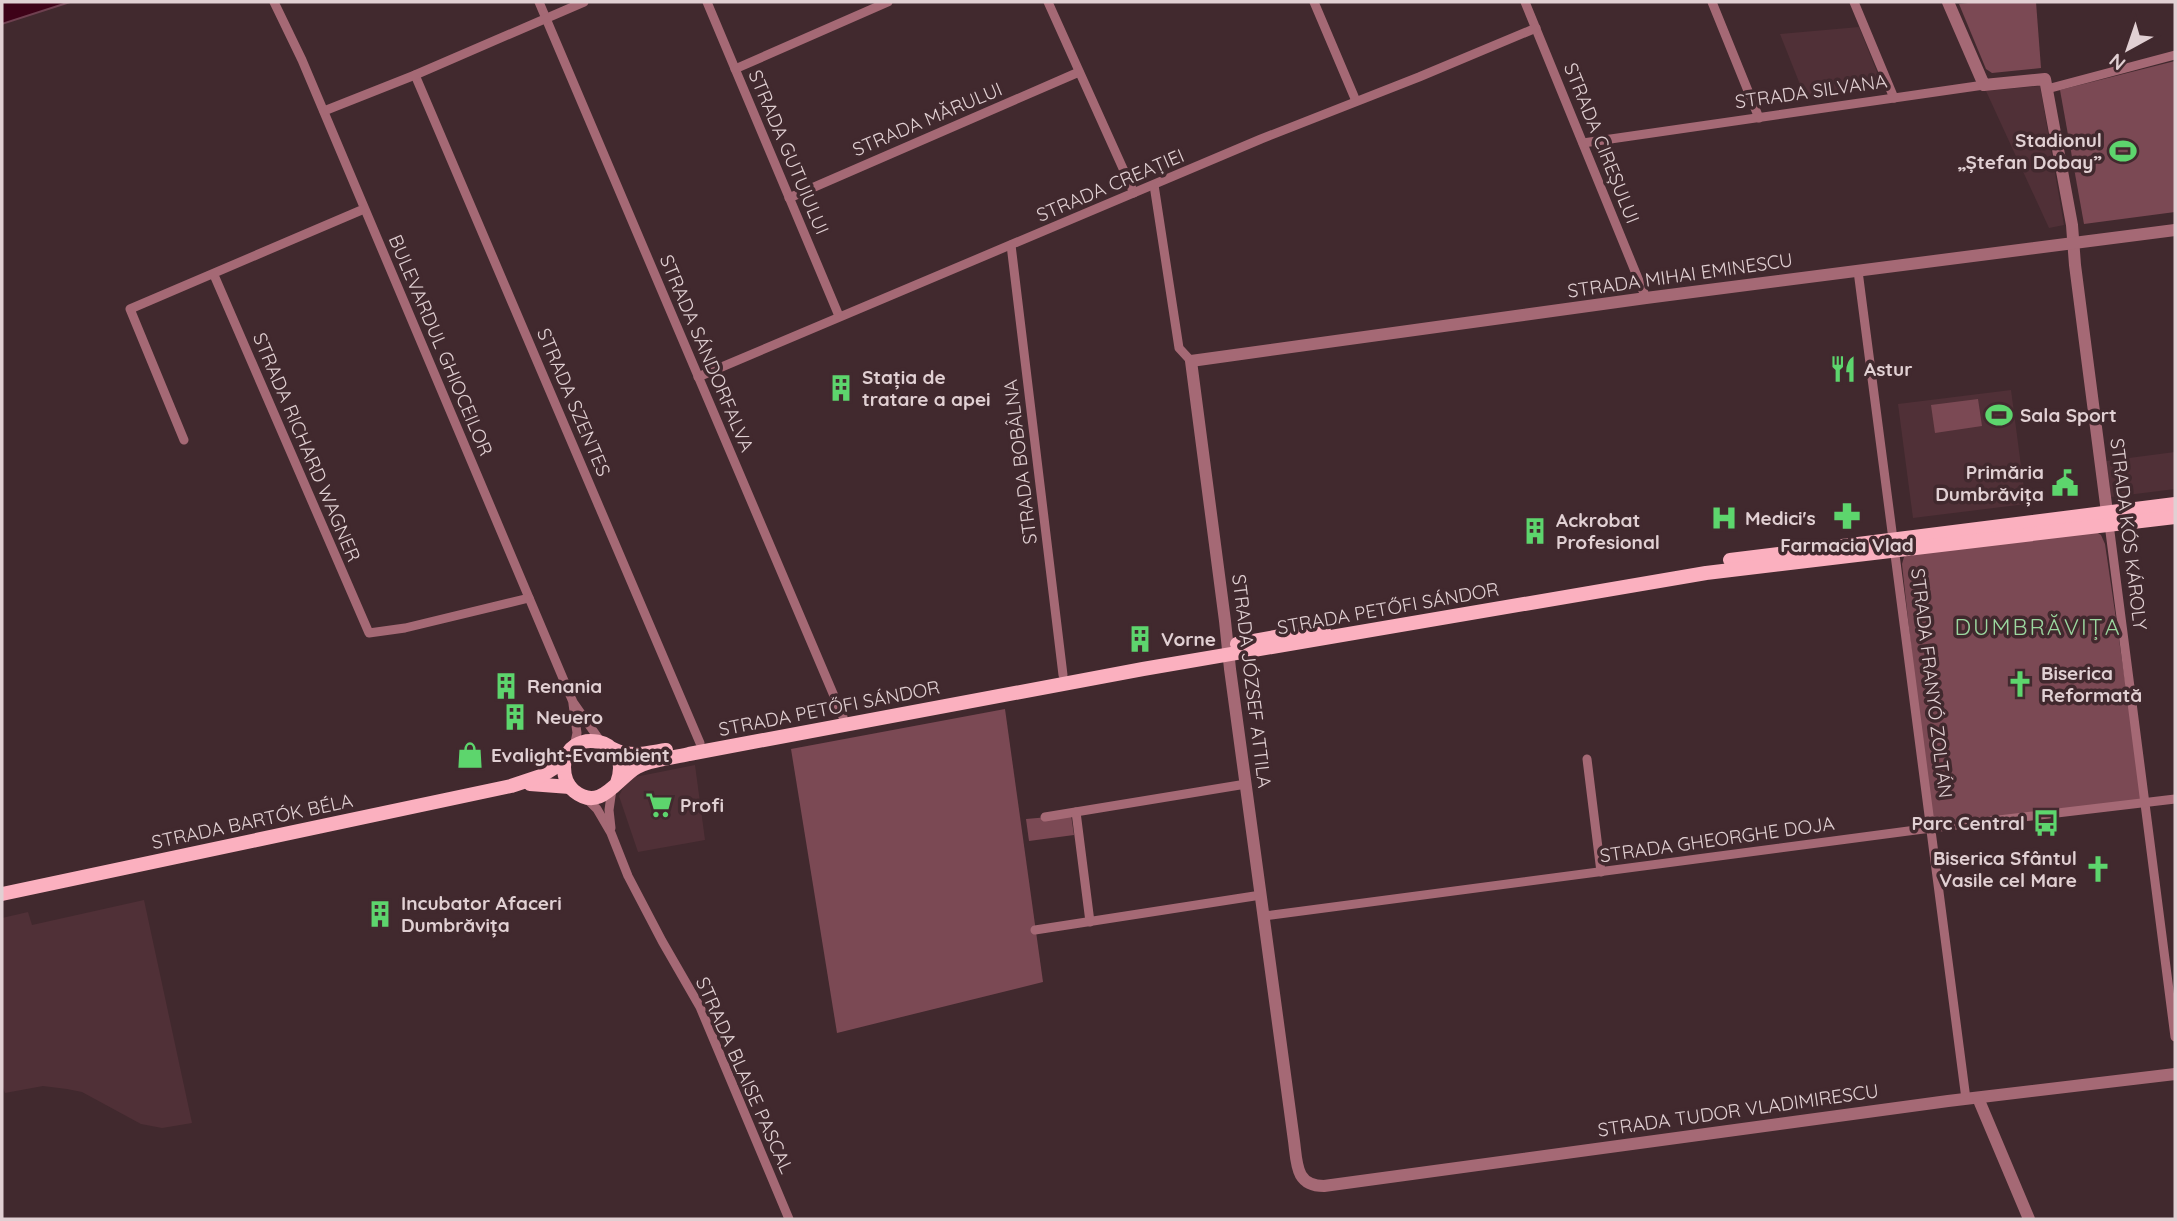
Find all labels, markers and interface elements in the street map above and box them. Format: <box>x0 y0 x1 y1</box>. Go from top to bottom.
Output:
north arrow <box>2093 14 2163 84</box>
text: N <box>2104 48 2130 76</box>
street label: STRADA CIREȘULUI <box>1559 59 1645 227</box>
street label: STRADA GUTUIULUI <box>744 66 834 238</box>
street label: STRADA SILVANA <box>1733 68 1889 114</box>
street label: STRADA MĂRULUI <box>848 77 1006 161</box>
place label: Stadionul „Ștefan Dobay” <box>1957 128 2102 174</box>
sports icon: Stadionul „Ștefan Dobay” <box>2108 136 2138 166</box>
street label: STRADA CREAȚIEI <box>1032 143 1188 227</box>
street label: BULEVARDUL GHIOCEILOR <box>384 231 498 459</box>
street label: STRADA MIHAI EMINESCU <box>1566 247 1794 303</box>
street label: STRADA SÁNDORFALVA <box>655 251 759 455</box>
street label: STRADA SZENTES <box>532 324 616 480</box>
street label: STRADA RICHARD WAGNER <box>248 329 366 565</box>
restaurant icon: Astur <box>1828 354 1858 384</box>
place label: Astur <box>1864 357 1912 381</box>
place label: Stația de tratare a apei <box>862 365 991 411</box>
building icon: Stația de tratare a apei <box>826 373 856 403</box>
street label: STRADA BOBÂLNA <box>998 378 1042 546</box>
sports icon: Sala Sport <box>1984 400 2014 430</box>
place label: Sala Sport <box>2020 403 2117 427</box>
street label: STRADA KÓS KÁROLY <box>2105 437 2153 632</box>
place label: Primăria Dumbrăvița <box>1935 460 2044 507</box>
public building icon: Primăria Dumbrăvița <box>2050 468 2080 498</box>
pharmacy icon: Farmacia Vlad <box>1832 501 1862 531</box>
hospital icon: Medici's <box>1709 503 1739 533</box>
place label: Medici's <box>1745 506 1816 530</box>
place label: Ackrobat Profesional <box>1556 508 1660 554</box>
building icon: Ackrobat Profesional <box>1520 516 1550 546</box>
place label: Farmacia Vlad <box>1780 533 1914 557</box>
street label: STRADA FRANYÓ ZOLTÁN <box>1906 567 1958 799</box>
street label: STRADA JÓZSEF ATTILA <box>1227 573 1277 789</box>
street label: STRADA PETŐFI SÁNDOR <box>1275 577 1501 639</box>
district label: DUMBRĂVIȚA <box>1954 612 2122 641</box>
building icon: Vorne <box>1125 624 1155 654</box>
place label: Vorne <box>1161 627 1216 651</box>
place label: Biserica Reformată <box>2041 661 2142 707</box>
church icon: Biserica Reformată <box>2005 669 2035 699</box>
building icon: Renania <box>491 671 521 701</box>
place label: Renania <box>527 674 602 698</box>
street label: STRADA PETŐFI SÁNDOR <box>716 675 942 741</box>
building icon: Neuero <box>500 702 530 732</box>
place label: Neuero <box>536 705 603 729</box>
shop icon: Evalight-Evambient <box>455 740 485 770</box>
place label: Evalight-Evambient <box>491 743 670 767</box>
street label: STRADA BARTÓK BÉLA <box>149 788 355 854</box>
supermarket icon: Profi <box>644 790 674 820</box>
place label: Profi <box>680 793 724 817</box>
bus stop icon: Parc Central <box>2031 808 2061 838</box>
street label: STRADA GHEORGHE DOJA <box>1598 811 1836 867</box>
place label: Parc Central <box>1911 811 2025 835</box>
place label: Biserica Sfântul Vasile cel Mare <box>1933 846 2077 892</box>
church icon: Biserica Sfântul Vasile cel Mare <box>2083 854 2113 884</box>
place label: Incubator Afaceri Dumbrăvița <box>401 891 562 938</box>
building icon: Incubator Afaceri Dumbrăvița <box>365 899 395 929</box>
street label: STRADA BLAISE PASCAL <box>691 973 799 1177</box>
street label: STRADA TUDOR VLADIMIRESCU <box>1596 1078 1880 1142</box>

